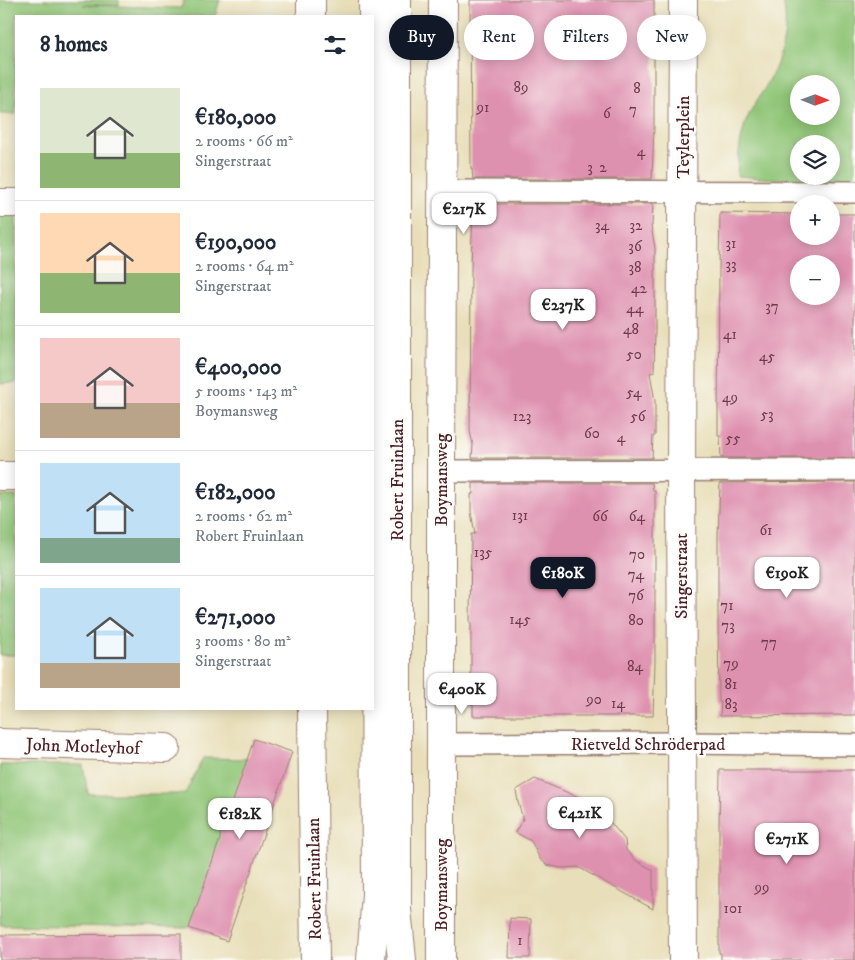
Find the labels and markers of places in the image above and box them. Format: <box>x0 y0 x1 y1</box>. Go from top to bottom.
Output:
pin: €217K <box>429 192 499 235</box>
pin: €237K <box>528 288 598 331</box>
pin: €180K <box>528 556 598 599</box>
pin: €190K <box>752 556 822 599</box>
pin: €400K <box>427 672 497 715</box>
pin: €421K <box>545 796 615 839</box>
pin: €182K <box>205 798 275 840</box>
pin: €271K <box>752 822 822 865</box>

